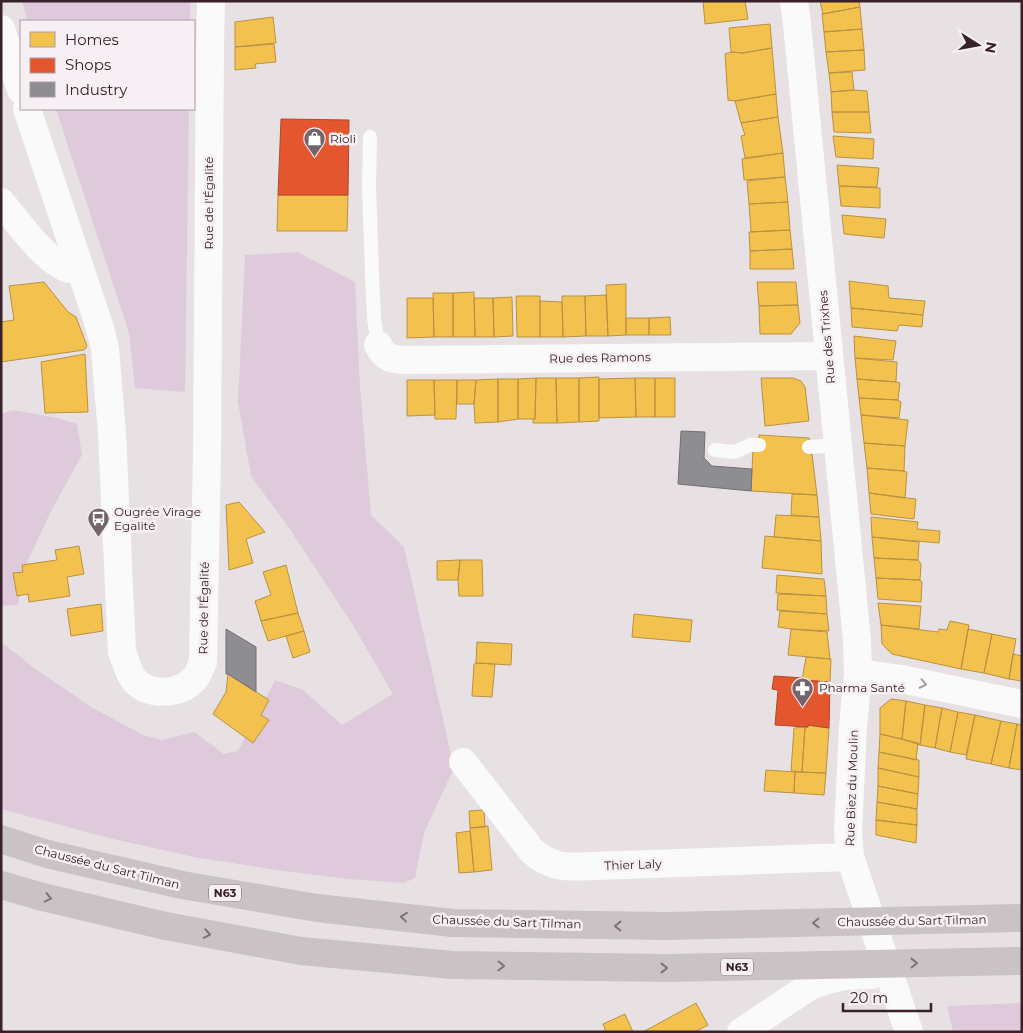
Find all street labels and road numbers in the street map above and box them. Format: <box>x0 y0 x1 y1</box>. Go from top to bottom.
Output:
street label: Rue de l'Égalité <box>201 157 216 249</box>
street label: Rue des Trixhes <box>815 290 838 384</box>
street label: Rue des Ramons <box>549 349 651 366</box>
street label: Rue de l'Égalité <box>195 561 212 655</box>
street label: Rue Biez du Moulin <box>842 729 861 847</box>
street label: Chaussée du Sart Tilman <box>33 841 181 892</box>
street label: Thier Laly <box>604 856 662 873</box>
road number: N63 <box>209 884 241 901</box>
street label: Chaussée du Sart Tilman <box>432 911 582 932</box>
street label: Chaussée du Sart Tilman <box>837 912 987 929</box>
road number: N63 <box>721 959 753 976</box>

